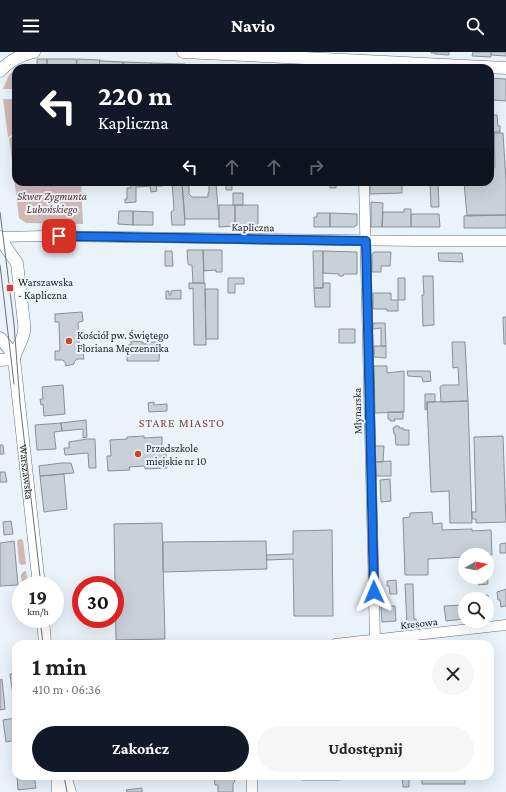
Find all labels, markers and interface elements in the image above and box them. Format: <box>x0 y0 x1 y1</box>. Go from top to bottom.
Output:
icon: menu <box>20 15 42 37</box>
icon: search <box>464 15 486 37</box>
text: Navio <box>231 16 275 36</box>
icon: left <box>32 80 84 132</box>
text: 220 m <box>98 80 172 111</box>
text: Kapliczna <box>98 113 168 133</box>
icon: left <box>179 156 201 178</box>
icon: ahead <box>221 156 243 178</box>
icon: ahead <box>263 156 285 178</box>
icon: right <box>305 156 327 178</box>
park label: Skwer Zygmunta Lubońskiego <box>17 190 87 216</box>
pin <box>42 219 76 253</box>
street label: Kapliczna <box>231 221 275 234</box>
icon: arrive <box>48 225 70 247</box>
place label: Warszawska - Kapliczna <box>18 276 73 302</box>
marker: Warszawska - Kapliczna <box>5 283 15 293</box>
place label: Kościół pw. Świętego Floriana Męczennika <box>77 329 169 355</box>
marker: Kościół pw. Świętego Floriana Męczennika <box>64 336 74 346</box>
street label: Młynarska <box>351 388 364 434</box>
district label: STARE MIASTO <box>139 416 225 430</box>
place label: Przedszkole miejskie nr 10 <box>146 442 206 468</box>
street label: Warszawska <box>17 444 35 500</box>
marker: Przedszkole miejskie nr 10 <box>133 449 143 459</box>
north arrow <box>458 548 494 584</box>
map controls <box>458 548 494 628</box>
position arrow <box>353 571 395 613</box>
speed limit sign: 30 <box>72 576 124 628</box>
text: 19 <box>29 586 47 608</box>
button: search <box>458 592 494 628</box>
text: km/h <box>27 606 49 617</box>
street label: Kresowa <box>400 615 438 631</box>
text: 1 min <box>32 653 87 680</box>
button: close <box>432 653 474 695</box>
text: 410 m · 06:36 <box>32 682 101 697</box>
button: Zakończ <box>32 726 249 772</box>
button: Udostępnij <box>257 726 474 772</box>

